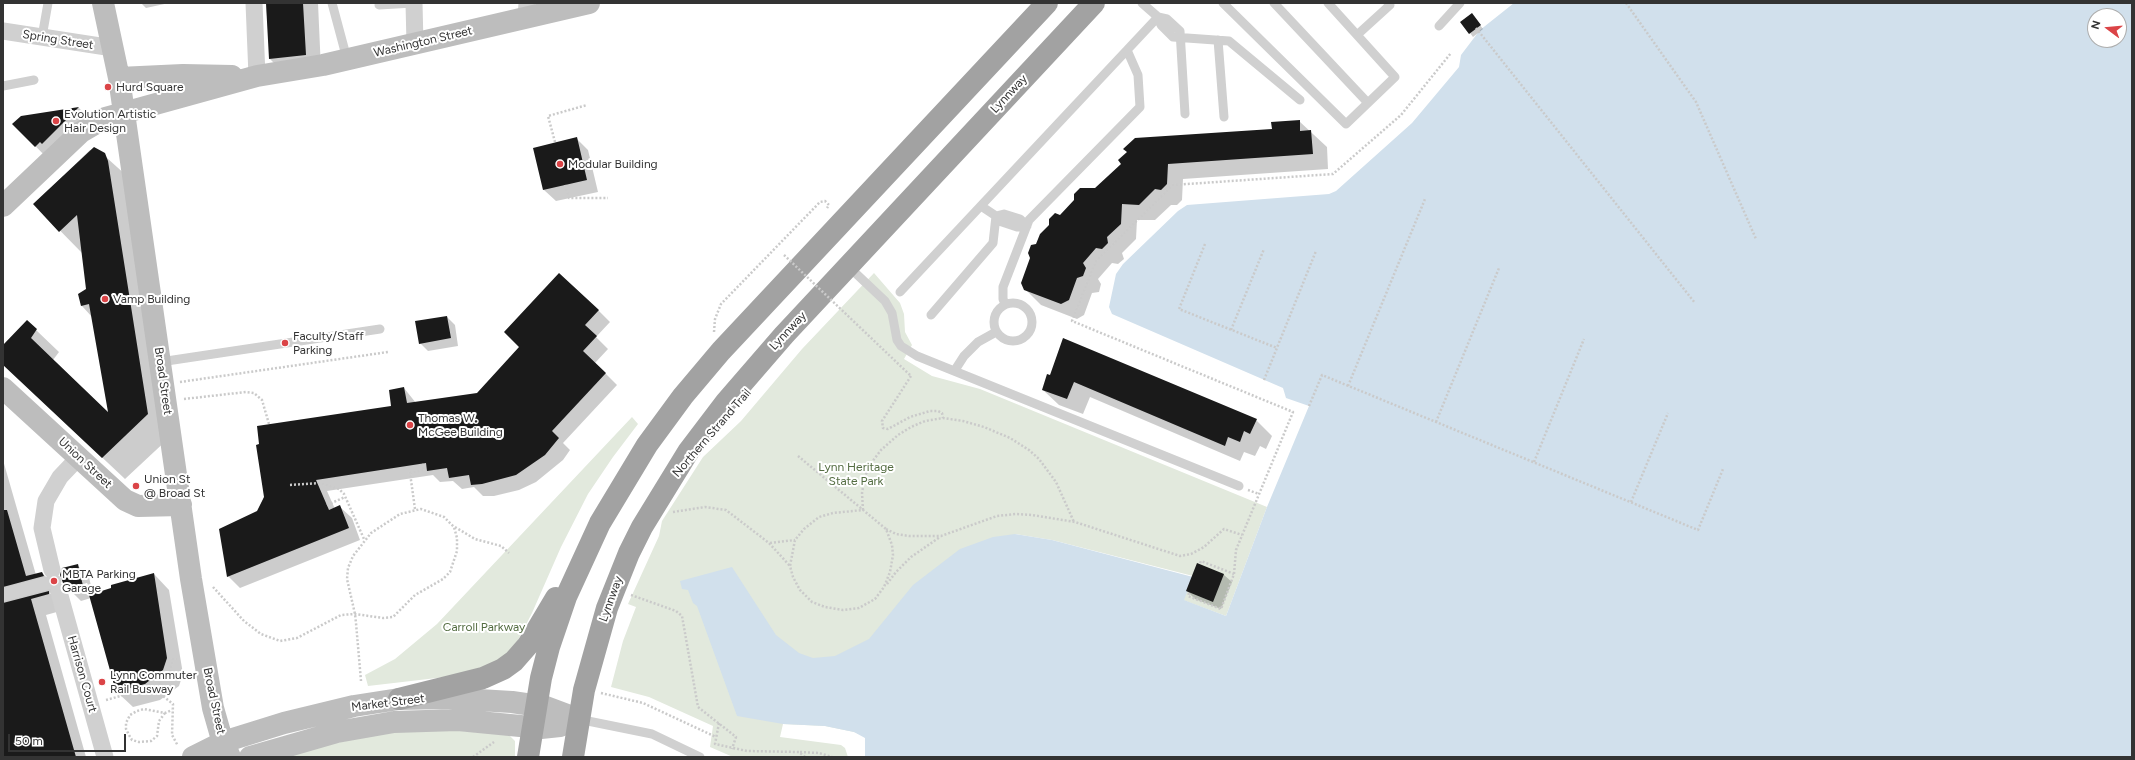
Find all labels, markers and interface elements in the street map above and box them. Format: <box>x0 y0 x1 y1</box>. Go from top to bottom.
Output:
north arrow <box>2087 8 2127 48</box>
text: N <box>2089 19 2103 31</box>
street label: Washington Street <box>372 24 474 60</box>
street label: Spring Street <box>22 27 94 53</box>
street label: Lynnway <box>988 72 1030 116</box>
place label: Hurd Square <box>116 80 183 94</box>
marker: Hurd Square <box>103 82 113 92</box>
place label: Evolution Artistic Hair Design <box>64 107 156 135</box>
marker: Evolution Artistic Hair Design <box>51 116 61 126</box>
place label: Modular Building <box>568 157 658 171</box>
marker: Modular Building <box>555 159 565 169</box>
place label: Vamp Building <box>113 292 190 306</box>
marker: Vamp Building <box>100 294 110 304</box>
street label: Lynnway <box>767 309 809 353</box>
place label: Faculty/Staff Parking <box>293 329 364 357</box>
marker: Faculty/Staff Parking <box>280 338 290 348</box>
street label: Broad Street <box>151 346 175 416</box>
street label: Northern Strand Trail <box>670 386 754 480</box>
place label: Thomas W. McGee Building <box>418 411 503 439</box>
marker: Thomas W. McGee Building <box>405 420 415 430</box>
street label: Union Street <box>55 434 115 492</box>
park label: Lynn Heritage State Park <box>818 460 894 488</box>
place label: Union St @ Broad St <box>144 472 205 500</box>
marker: Union St @ Broad St <box>131 481 141 491</box>
place label: MBTA Parking Garage <box>62 567 136 595</box>
street label: Lynnway <box>596 574 626 624</box>
marker: MBTA Parking Garage <box>49 576 59 586</box>
park label: Carroll Parkway <box>443 620 525 634</box>
street label: Harrison Court <box>64 634 100 714</box>
street label: Broad Street <box>200 666 228 736</box>
place label: Lynn Commuter Rail Busway <box>110 668 197 696</box>
marker: Lynn Commuter Rail Busway <box>97 677 107 687</box>
street label: Market Street <box>351 691 425 715</box>
scale bar <box>10 726 128 752</box>
text: 50 m <box>15 734 43 748</box>

